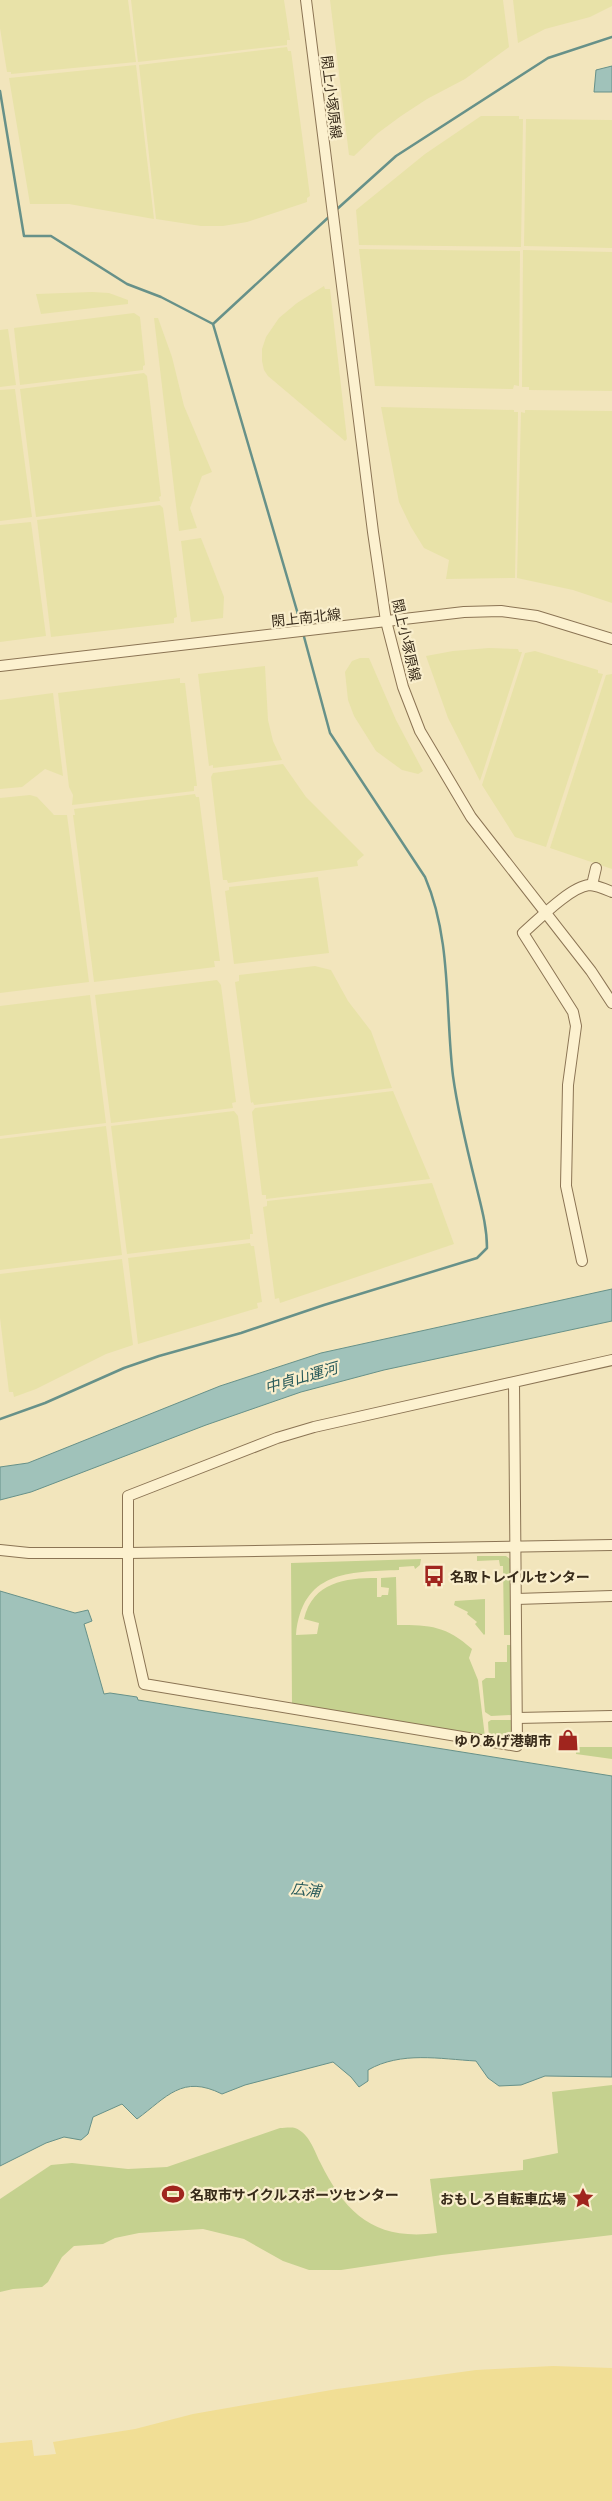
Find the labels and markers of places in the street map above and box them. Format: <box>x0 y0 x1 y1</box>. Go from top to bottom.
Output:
bus stop icon: 名取トレイルセンター <box>421 1563 447 1589</box>
place label: 名取トレイルセンター <box>450 1567 590 1586</box>
shop icon: ゆりあげ港朝市 <box>555 1727 581 1753</box>
place label: ゆりあげ港朝市 <box>454 1731 552 1750</box>
sports icon: 名取市サイクルスポーツセンター <box>160 2181 186 2207</box>
place label: 名取市サイクルスポーツセンター <box>190 2185 399 2204</box>
place icon: おもしろ自転車広場 <box>570 2185 596 2211</box>
place label: おもしろ自転車広場 <box>440 2189 566 2208</box>

